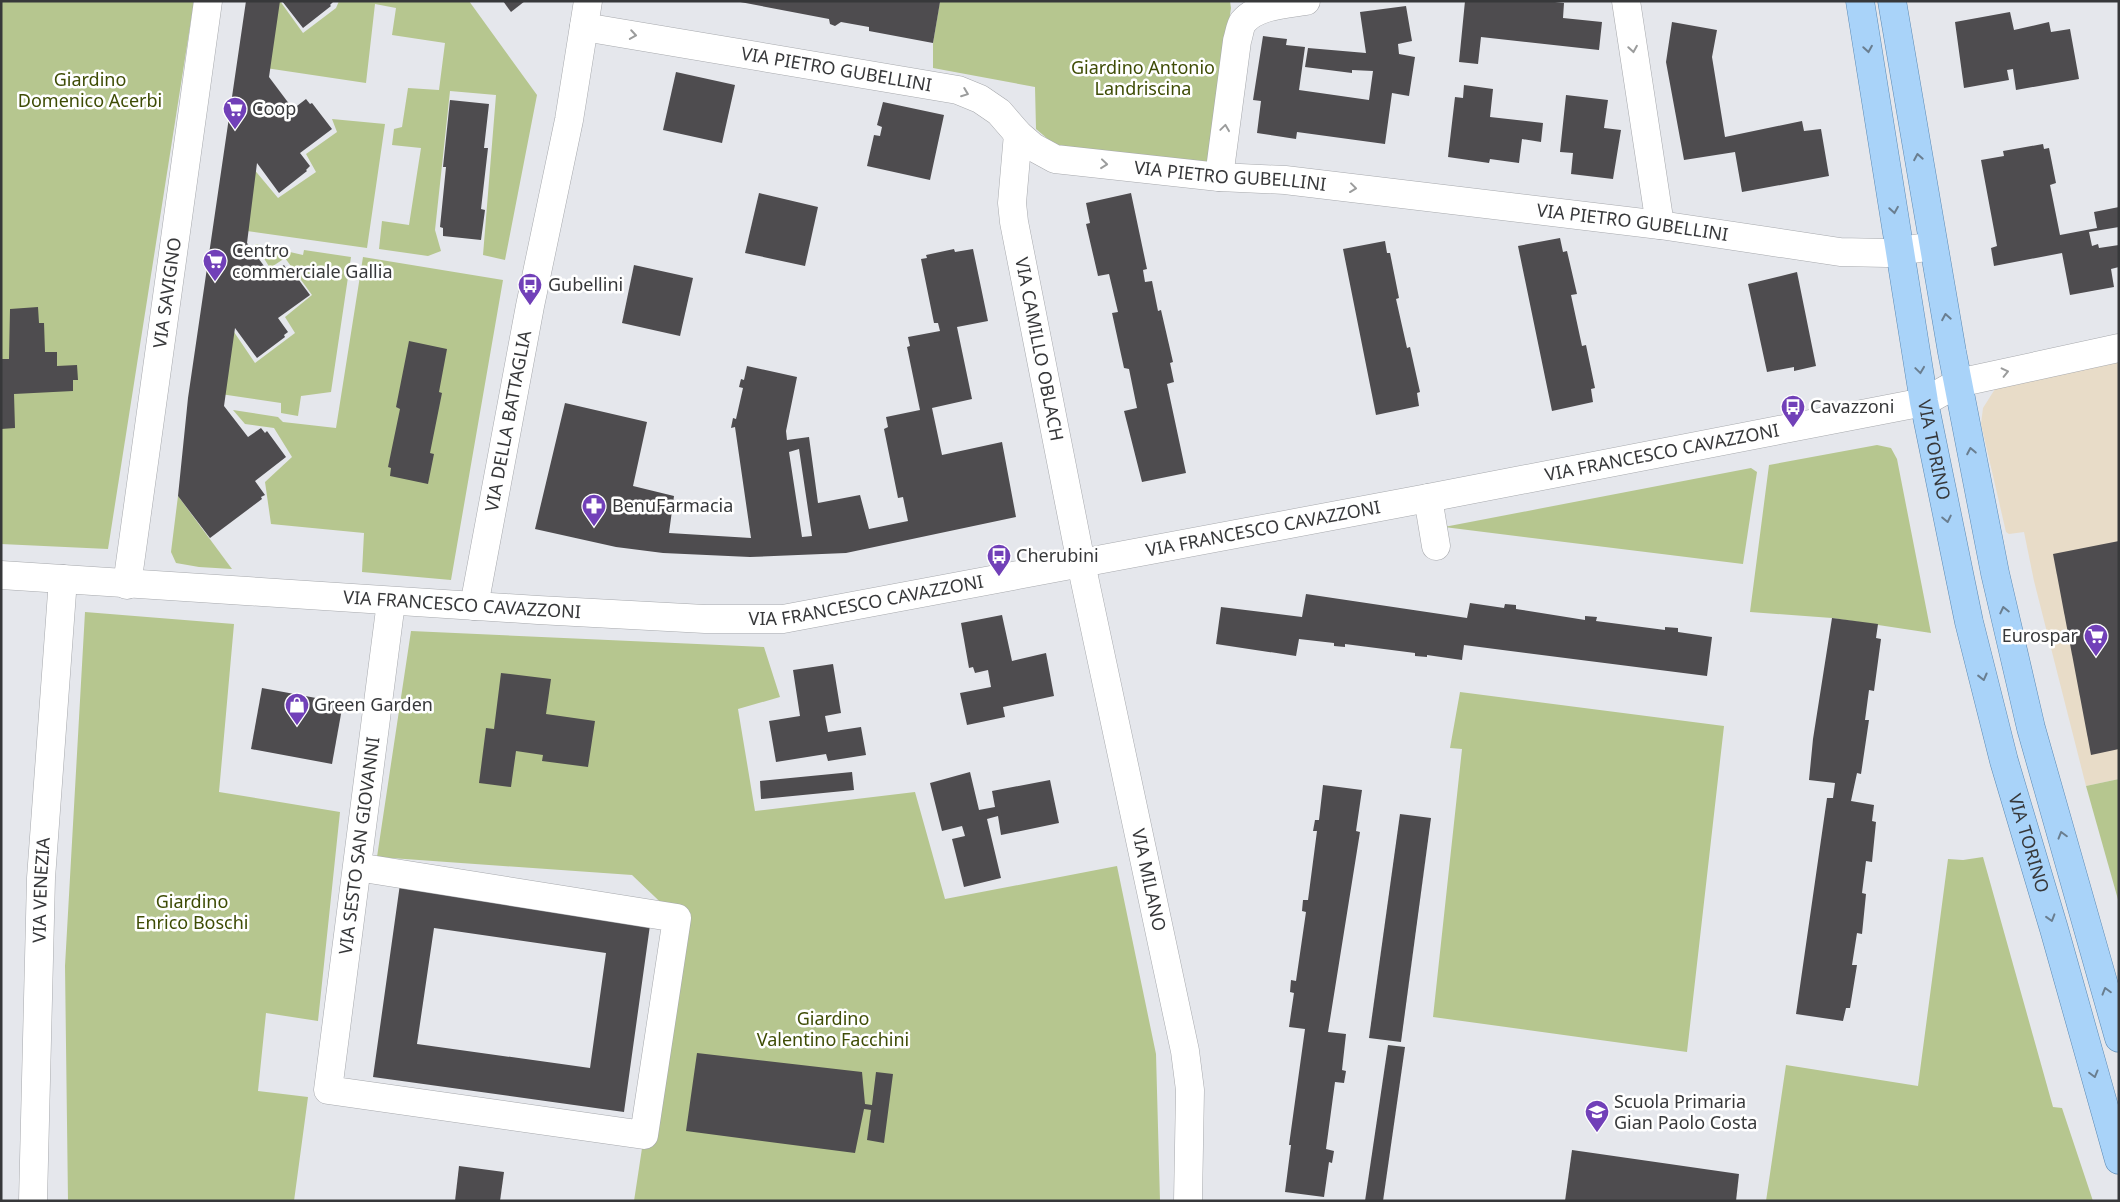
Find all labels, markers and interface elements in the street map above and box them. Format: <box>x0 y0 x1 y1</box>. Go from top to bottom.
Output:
one-way arrow <box>628 30 637 40</box>
street label: VIA PIETRO GUBELLINI <box>740 41 934 96</box>
one-way arrow <box>1862 45 1872 54</box>
one-way arrow <box>1627 46 1638 54</box>
park label: Giardino Antonio Landriscina <box>1071 55 1215 100</box>
park label: Giardino Domenico Acerbi <box>18 67 162 112</box>
one-way arrow <box>960 86 969 97</box>
supermarket icon: Coop <box>222 96 248 130</box>
place label: Coop <box>252 96 296 120</box>
one-way arrow <box>1220 124 1230 133</box>
one-way arrow <box>1914 153 1924 162</box>
street label: VIA PIETRO GUBELLINI <box>1133 155 1328 196</box>
one-way arrow <box>1100 158 1108 169</box>
one-way arrow <box>1349 182 1357 193</box>
street label: VIA PIETRO GUBELLINI <box>1535 197 1730 246</box>
one-way arrow <box>1889 205 1899 214</box>
street label: VIA SAVIGNO <box>147 236 186 350</box>
place label: Centro commerciale Gallia <box>232 238 393 283</box>
supermarket icon: Centro commerciale Gallia <box>202 248 228 282</box>
street label: VIA CAMILLO OBLACH <box>1010 255 1070 443</box>
bus stop icon: Gubellini <box>517 272 543 306</box>
place label: Gubellini <box>548 272 623 296</box>
one-way arrow <box>1941 313 1951 322</box>
street label: VIA DELLA BATTAGLIA <box>479 328 536 514</box>
one-way arrow <box>1914 366 1925 374</box>
one-way arrow <box>2001 367 2010 378</box>
bus stop icon: Cavazzoni <box>1780 394 1806 428</box>
place label: Cavazzoni <box>1810 394 1894 418</box>
street label: VIA TORINO <box>1913 397 1957 502</box>
street label: VIA FRANCESCO CAVAZZONI <box>1543 417 1781 486</box>
one-way arrow <box>1966 446 1977 455</box>
pharmacy icon: BenuFarmacia <box>581 493 607 527</box>
place label: BenuFarmacia <box>612 493 733 517</box>
street label: VIA FRANCESCO CAVAZZONI <box>1144 494 1382 562</box>
one-way arrow <box>1942 514 1952 523</box>
bus stop icon: Cherubini <box>986 543 1012 577</box>
place label: Cherubini <box>1016 543 1099 567</box>
street label: VIA FRANCESCO CAVAZZONI <box>749 569 985 630</box>
street label: VIA FRANCESCO CAVAZZONI <box>343 584 582 623</box>
one-way arrow <box>1999 605 2010 614</box>
place label: Eurospar <box>2002 623 2079 647</box>
supermarket icon: Eurospar <box>2083 623 2109 657</box>
one-way arrow <box>1977 673 1988 682</box>
shop icon: Green Garden <box>284 692 310 726</box>
place label: Green Garden <box>314 692 433 716</box>
street label: VIA SESTO SAN GIOVANNI <box>333 735 384 956</box>
street label: VIA TORINO <box>2003 791 2056 895</box>
street label: VIA MILANO <box>1127 826 1172 933</box>
one-way arrow <box>2057 831 2067 840</box>
street label: VIA VENEZIA <box>26 836 55 943</box>
park label: Giardino Enrico Boschi <box>135 889 249 934</box>
one-way arrow <box>2045 913 2055 921</box>
one-way arrow <box>2101 988 2111 996</box>
park label: Giardino Valentino Facchini <box>757 1006 909 1051</box>
one-way arrow <box>2089 1070 2099 1078</box>
place label: Scuola Primaria Gian Paolo Costa <box>1614 1089 1757 1134</box>
school or university icon: Scuola Primaria Gian Paolo Costa <box>1584 1099 1610 1133</box>

